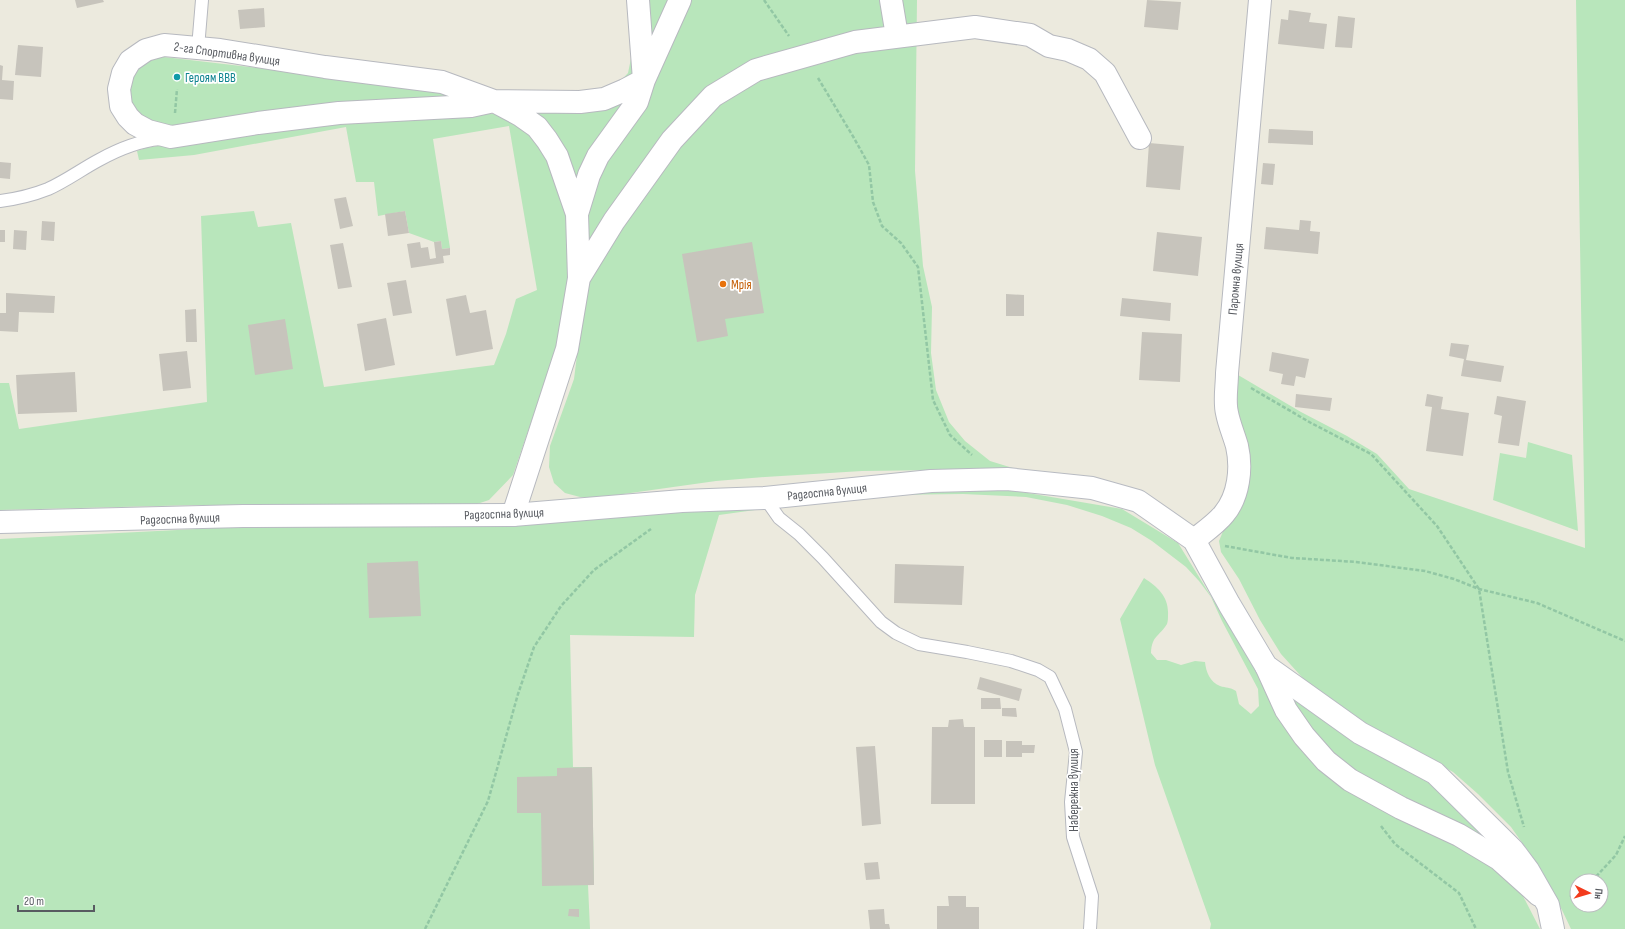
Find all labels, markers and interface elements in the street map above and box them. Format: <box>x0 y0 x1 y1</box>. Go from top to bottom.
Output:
street label: 2-га Спортивна вулиця <box>173 39 281 69</box>
place label: Героям ВВВ <box>185 70 236 86</box>
marker: Героям ВВВ <box>172 72 182 82</box>
street label: Паромна вулиця <box>1225 242 1247 316</box>
place label: Мрія <box>731 277 752 293</box>
marker: Мрія <box>718 279 728 289</box>
street label: Радгоспна вулиця <box>787 480 868 504</box>
street label: Радгоспна вулиця <box>464 505 544 523</box>
street label: Радгоспна вулиця <box>140 510 220 528</box>
street label: Набережна вулиця <box>1066 748 1082 832</box>
north arrow <box>1569 873 1609 913</box>
scale bar <box>18 887 94 913</box>
text: Пн <box>1592 888 1605 900</box>
text: 20 m <box>24 894 44 909</box>

